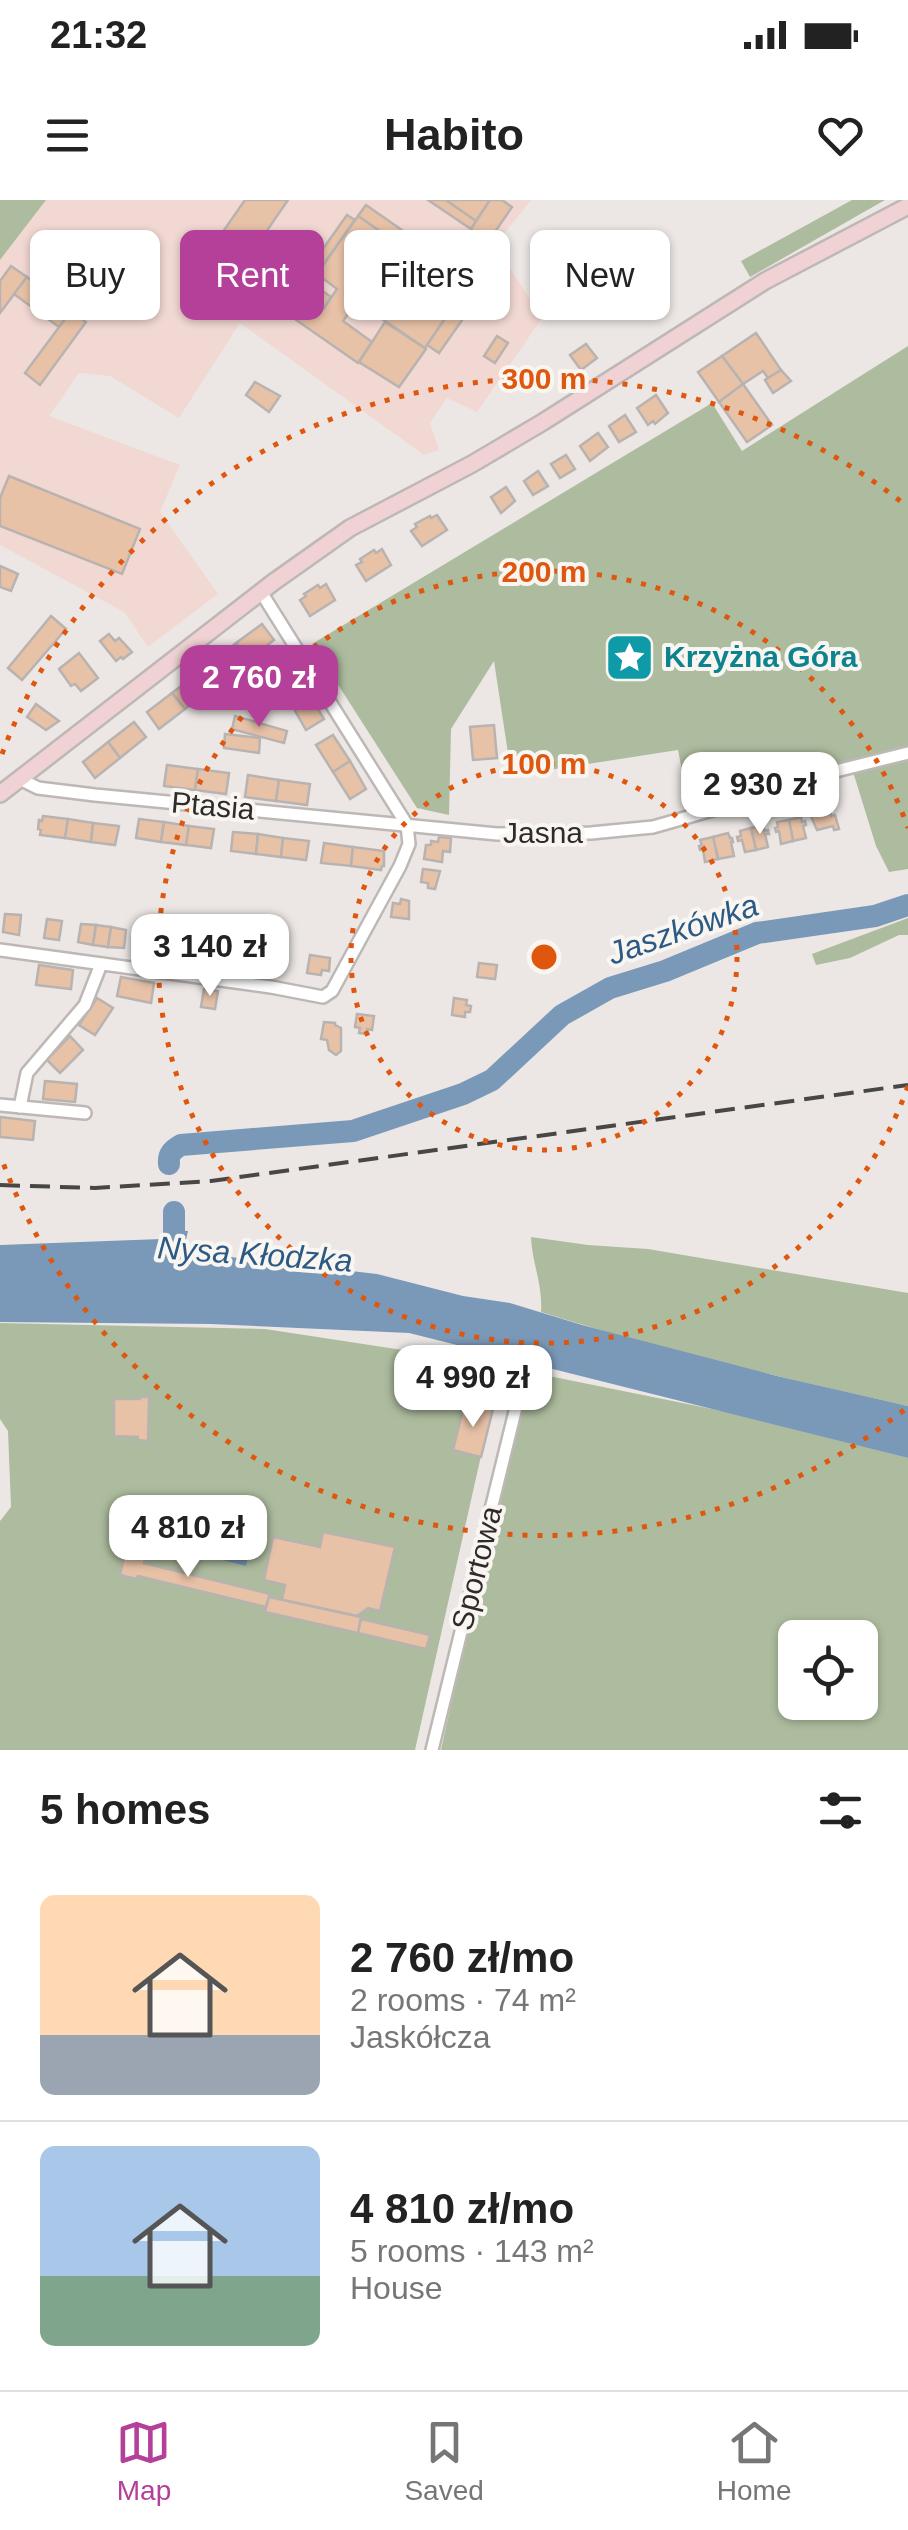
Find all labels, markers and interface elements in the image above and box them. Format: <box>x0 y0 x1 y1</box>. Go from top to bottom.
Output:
text: 21:32 <box>50 14 147 56</box>
icon: menu <box>40 108 95 163</box>
icon: heart <box>813 108 868 163</box>
text: Habito <box>384 109 524 160</box>
chip: Buy <box>30 230 160 320</box>
chip: Rent <box>180 230 324 320</box>
chip: Filters <box>344 230 510 320</box>
chip: New <box>530 230 670 320</box>
text: 300 m <box>501 362 587 395</box>
text: 200 m <box>501 555 587 588</box>
place icon: Krzyżna Góra <box>603 631 655 683</box>
place label: Krzyżna Góra <box>664 640 858 673</box>
pin: 2 760 zł <box>156 645 362 730</box>
text: 2 760 zł <box>202 659 316 695</box>
text: 100 m <box>501 747 587 780</box>
pin: 2 930 zł <box>657 752 863 837</box>
text: 2 930 zł <box>703 766 817 802</box>
street label: Ptasia <box>170 785 256 826</box>
street label: Jasna <box>503 816 583 849</box>
water label: Jaszkówka <box>602 887 763 972</box>
pin: 3 140 zł <box>107 914 313 999</box>
text: 3 140 zł <box>153 928 267 964</box>
centre of rings <box>526 939 562 975</box>
water label: Nysa Kłodzka <box>156 1229 354 1279</box>
pin: 4 990 zł <box>370 1345 576 1430</box>
text: 4 990 zł <box>416 1359 530 1395</box>
pin: 4 810 zł <box>85 1495 291 1580</box>
street label: Sportowa <box>445 1502 508 1633</box>
text: 4 810 zł <box>131 1509 245 1545</box>
map controls <box>778 1620 878 1720</box>
button: locate <box>778 1620 878 1720</box>
icon: filters <box>813 1783 868 1838</box>
text: 5 homes <box>40 1786 210 1833</box>
text: 2 760 zł/mo <box>350 1934 574 1981</box>
icon: home <box>120 1935 240 2055</box>
text: 2 rooms · 74 m² <box>350 1982 576 2018</box>
text: Jaskółcza <box>350 2019 491 2055</box>
text: 4 810 zł/mo <box>350 2185 574 2232</box>
icon: home <box>120 2186 240 2306</box>
text: 5 rooms · 143 m² <box>350 2233 594 2269</box>
text: House <box>350 2270 443 2306</box>
tab: Map <box>116 2415 171 2507</box>
tab: Saved <box>404 2415 484 2507</box>
tab: Home <box>717 2415 791 2507</box>

